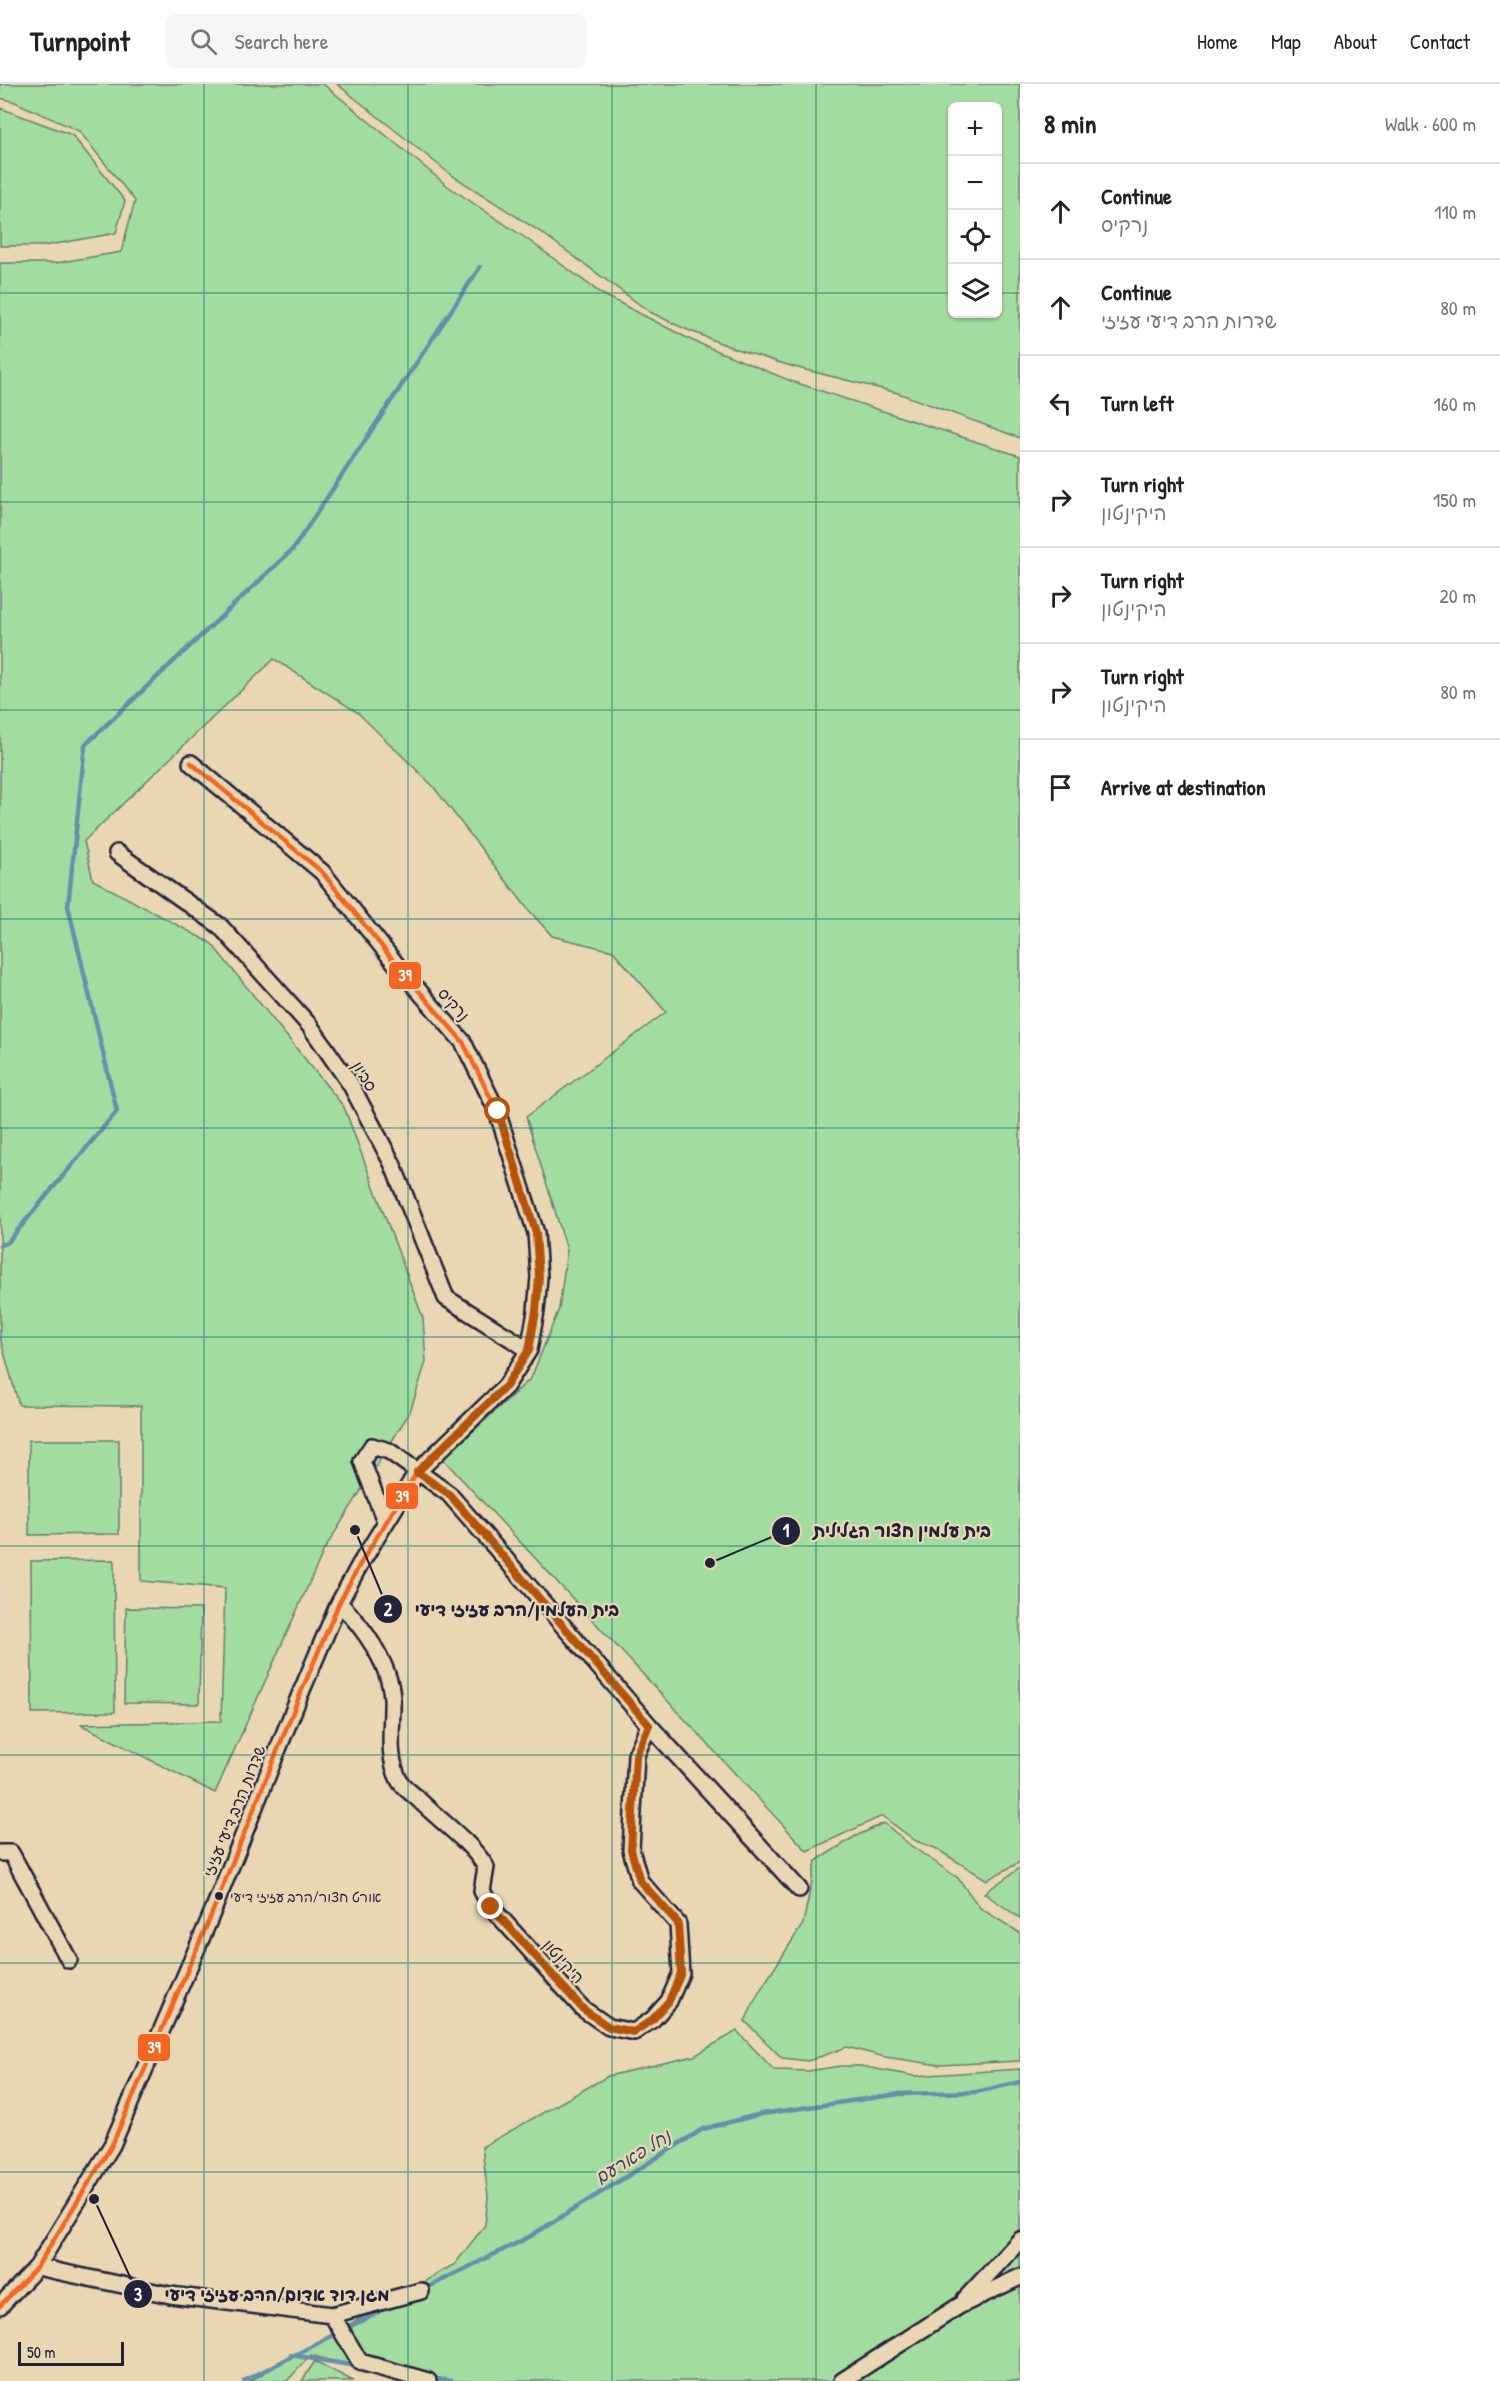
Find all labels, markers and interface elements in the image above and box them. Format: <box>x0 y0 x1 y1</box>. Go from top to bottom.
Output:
search box <box>166 14 586 68</box>
text: Turnpoint <box>30 22 130 60</box>
icon: search <box>187 25 220 58</box>
text: Search here <box>235 26 329 56</box>
text: Home <box>1197 27 1238 56</box>
text: Map <box>1271 27 1301 56</box>
text: About <box>1334 27 1377 56</box>
text: Contact <box>1410 27 1470 56</box>
map controls <box>948 102 1002 318</box>
button: + <box>948 102 1002 156</box>
text: 8 min <box>1044 106 1097 141</box>
text: Walk · 600 m <box>1385 110 1476 137</box>
button: − <box>948 156 1002 210</box>
text: Continue <box>1101 181 1172 211</box>
icon: ahead <box>1044 195 1077 228</box>
text: 110 m <box>1434 198 1476 225</box>
button: locate <box>948 210 1002 264</box>
text: נרקיס <box>1101 211 1148 238</box>
button: layers <box>948 264 1002 318</box>
text: Continue <box>1101 277 1172 307</box>
icon: ahead <box>1044 291 1077 324</box>
text: 80 m <box>1440 294 1476 321</box>
text: שדרות הרב דיעי עזיזי <box>1101 307 1277 334</box>
icon: left <box>1044 387 1077 420</box>
text: Turn left <box>1101 388 1174 418</box>
text: 160 m <box>1434 390 1476 417</box>
text: Turn right <box>1101 469 1184 499</box>
icon: right <box>1044 483 1077 516</box>
text: 150 m <box>1433 486 1476 513</box>
text: היקינטון <box>1101 499 1167 526</box>
text: Turn right <box>1101 565 1184 595</box>
icon: right <box>1044 579 1077 612</box>
text: 20 m <box>1439 582 1476 609</box>
text: היקינטון <box>1101 595 1167 622</box>
text: Turn right <box>1101 661 1184 691</box>
icon: right <box>1044 675 1077 708</box>
text: 80 m <box>1440 678 1476 705</box>
text: היקינטון <box>1101 691 1167 718</box>
icon: arrive <box>1044 771 1077 804</box>
text: Arrive at destination <box>1101 772 1266 802</box>
line badge: 39 <box>388 961 422 990</box>
text: 39 <box>398 964 412 986</box>
street label: נרקיס <box>433 982 475 1026</box>
street label: סביון <box>347 1057 383 1095</box>
route start <box>484 1097 510 1123</box>
line badge: 39 <box>385 1482 419 1510</box>
text: 39 <box>395 1485 409 1507</box>
callout: בית עלמין חצור הגלילית <box>771 1513 1003 1549</box>
text: 1 <box>783 1518 790 1543</box>
text: בית עלמין חצור הגלילית <box>811 1518 991 1543</box>
callout: בית העלמין/הרב עזיזי דיעי <box>373 1591 631 1627</box>
text: 2 <box>384 1597 393 1622</box>
text: בית העלמין/הרב עזיזי דיעי <box>415 1597 619 1622</box>
street label: שדרות הרב דיעי עזיזי <box>197 1742 271 1880</box>
place label: אורט חצור/הרב עזיזי דיעי <box>230 1887 381 1906</box>
marker: אורט חצור/הרב עזיזי דיעי <box>213 1890 225 1902</box>
route end <box>477 1893 503 1919</box>
street label: היקינטון <box>538 1934 590 1988</box>
line badge: 39 <box>137 2033 171 2062</box>
text: 39 <box>147 2036 161 2058</box>
water label: נחל פארעם <box>590 2123 677 2190</box>
callout: מגן דוד אדום/הרב עזיזי דיעי <box>123 2276 402 2312</box>
text: 3 <box>134 2282 142 2307</box>
text: מגן דוד אדום/הרב עזיזי דיעי <box>164 2282 390 2307</box>
scale bar <box>18 2339 124 2366</box>
text: 50 m <box>27 2341 56 2363</box>

